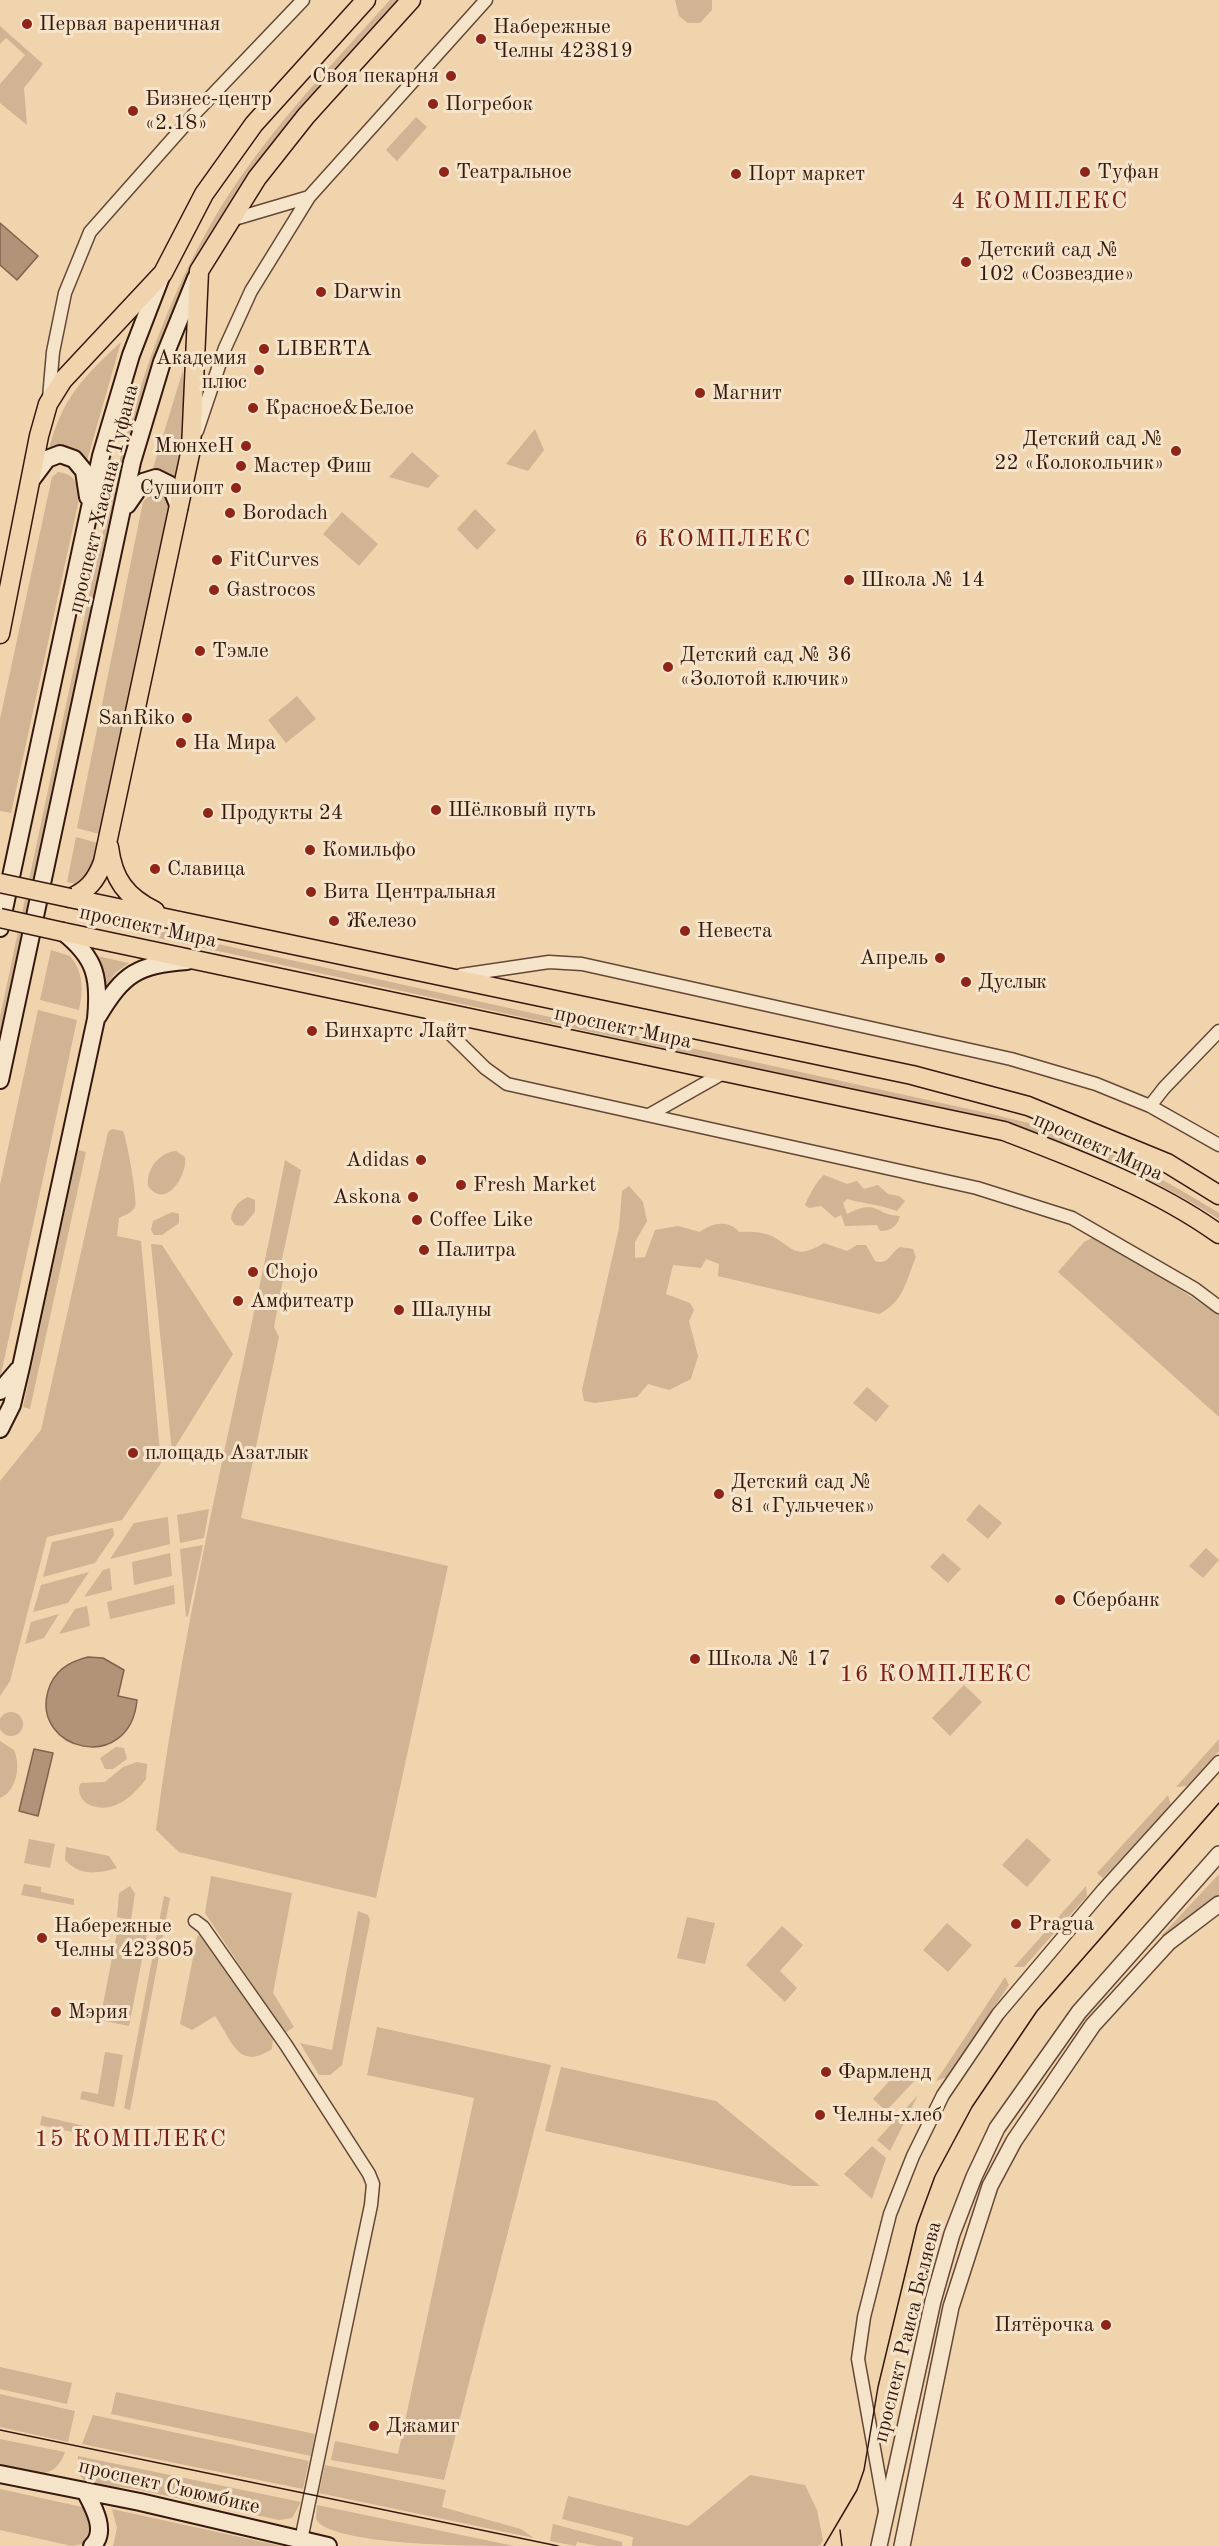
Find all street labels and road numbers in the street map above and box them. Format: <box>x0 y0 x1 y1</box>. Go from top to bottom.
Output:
street label: проспект Хасана Туфана <box>63 382 145 616</box>
street label: проспект Мира <box>77 900 219 954</box>
street label: проспект Мира <box>552 1001 694 1055</box>
street label: проспект Мира <box>1029 1107 1167 1187</box>
street label: проспект Раиса Беляева <box>868 2219 948 2445</box>
street label: проспект Сююмбике <box>76 2454 262 2520</box>

